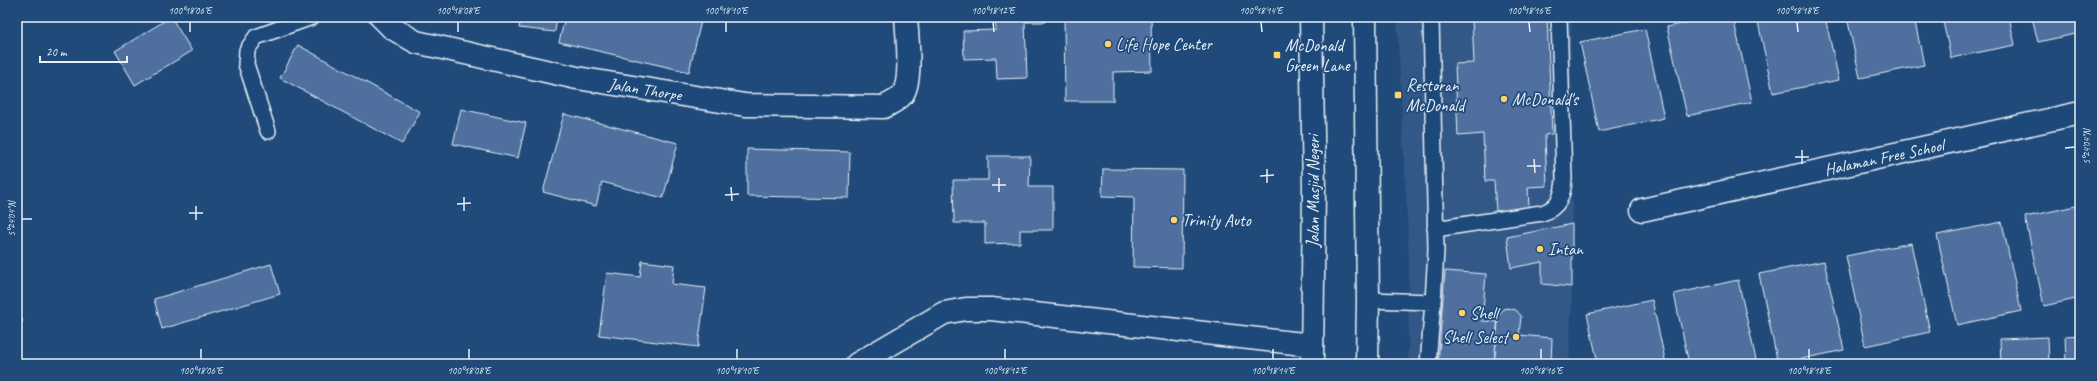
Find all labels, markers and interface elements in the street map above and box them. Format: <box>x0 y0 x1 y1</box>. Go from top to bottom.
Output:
text: 100°18'06"E <box>168 4 213 17</box>
text: 100°18'08"E <box>436 4 481 17</box>
text: 100°18'10"E <box>704 4 749 17</box>
text: 100°18'12"E <box>971 4 1016 17</box>
text: 100°18'14"E <box>1239 4 1284 17</box>
text: 100°18'16"E <box>1507 4 1552 17</box>
text: 100°18'18"E <box>1775 4 1820 17</box>
place label: Life Hope Center <box>1116 34 1214 55</box>
place label: McDonald Green Lane <box>1285 35 1351 76</box>
scale bar <box>40 38 127 64</box>
marker: Life Hope Center <box>1103 39 1113 49</box>
text: 20 m <box>46 44 68 60</box>
marker: McDonald Green Lane <box>1272 50 1282 60</box>
street label: Jalan Thorpe <box>606 73 684 106</box>
place label: Restoran McDonald <box>1406 75 1466 116</box>
place label: McDonald's <box>1512 89 1580 110</box>
marker: Restoran McDonald <box>1393 90 1403 100</box>
marker: McDonald's <box>1499 94 1509 104</box>
text: 5°24'04"N <box>2080 128 2093 164</box>
street label: Jalan Masjid Negeri <box>1303 133 1324 249</box>
street label: Halaman Free School <box>1823 134 1949 180</box>
text: 5°24'04"N <box>5 200 18 236</box>
place label: Trinity Auto <box>1182 210 1252 231</box>
marker: Trinity Auto <box>1169 215 1179 225</box>
place label: Intan <box>1548 239 1584 260</box>
marker: Intan <box>1535 244 1545 254</box>
place label: Shell <box>1470 303 1501 324</box>
marker: Shell <box>1457 308 1467 318</box>
place label: Shell Select <box>1442 327 1510 348</box>
marker: Shell Select <box>1511 332 1521 342</box>
text: 100°18'06"E <box>179 364 224 377</box>
text: 100°18'08"E <box>447 364 492 377</box>
text: 100°18'10"E <box>715 364 760 377</box>
text: 100°18'12"E <box>983 364 1028 377</box>
text: 100°18'14"E <box>1251 364 1296 377</box>
text: 100°18'16"E <box>1519 364 1564 377</box>
text: 100°18'18"E <box>1787 364 1832 377</box>

